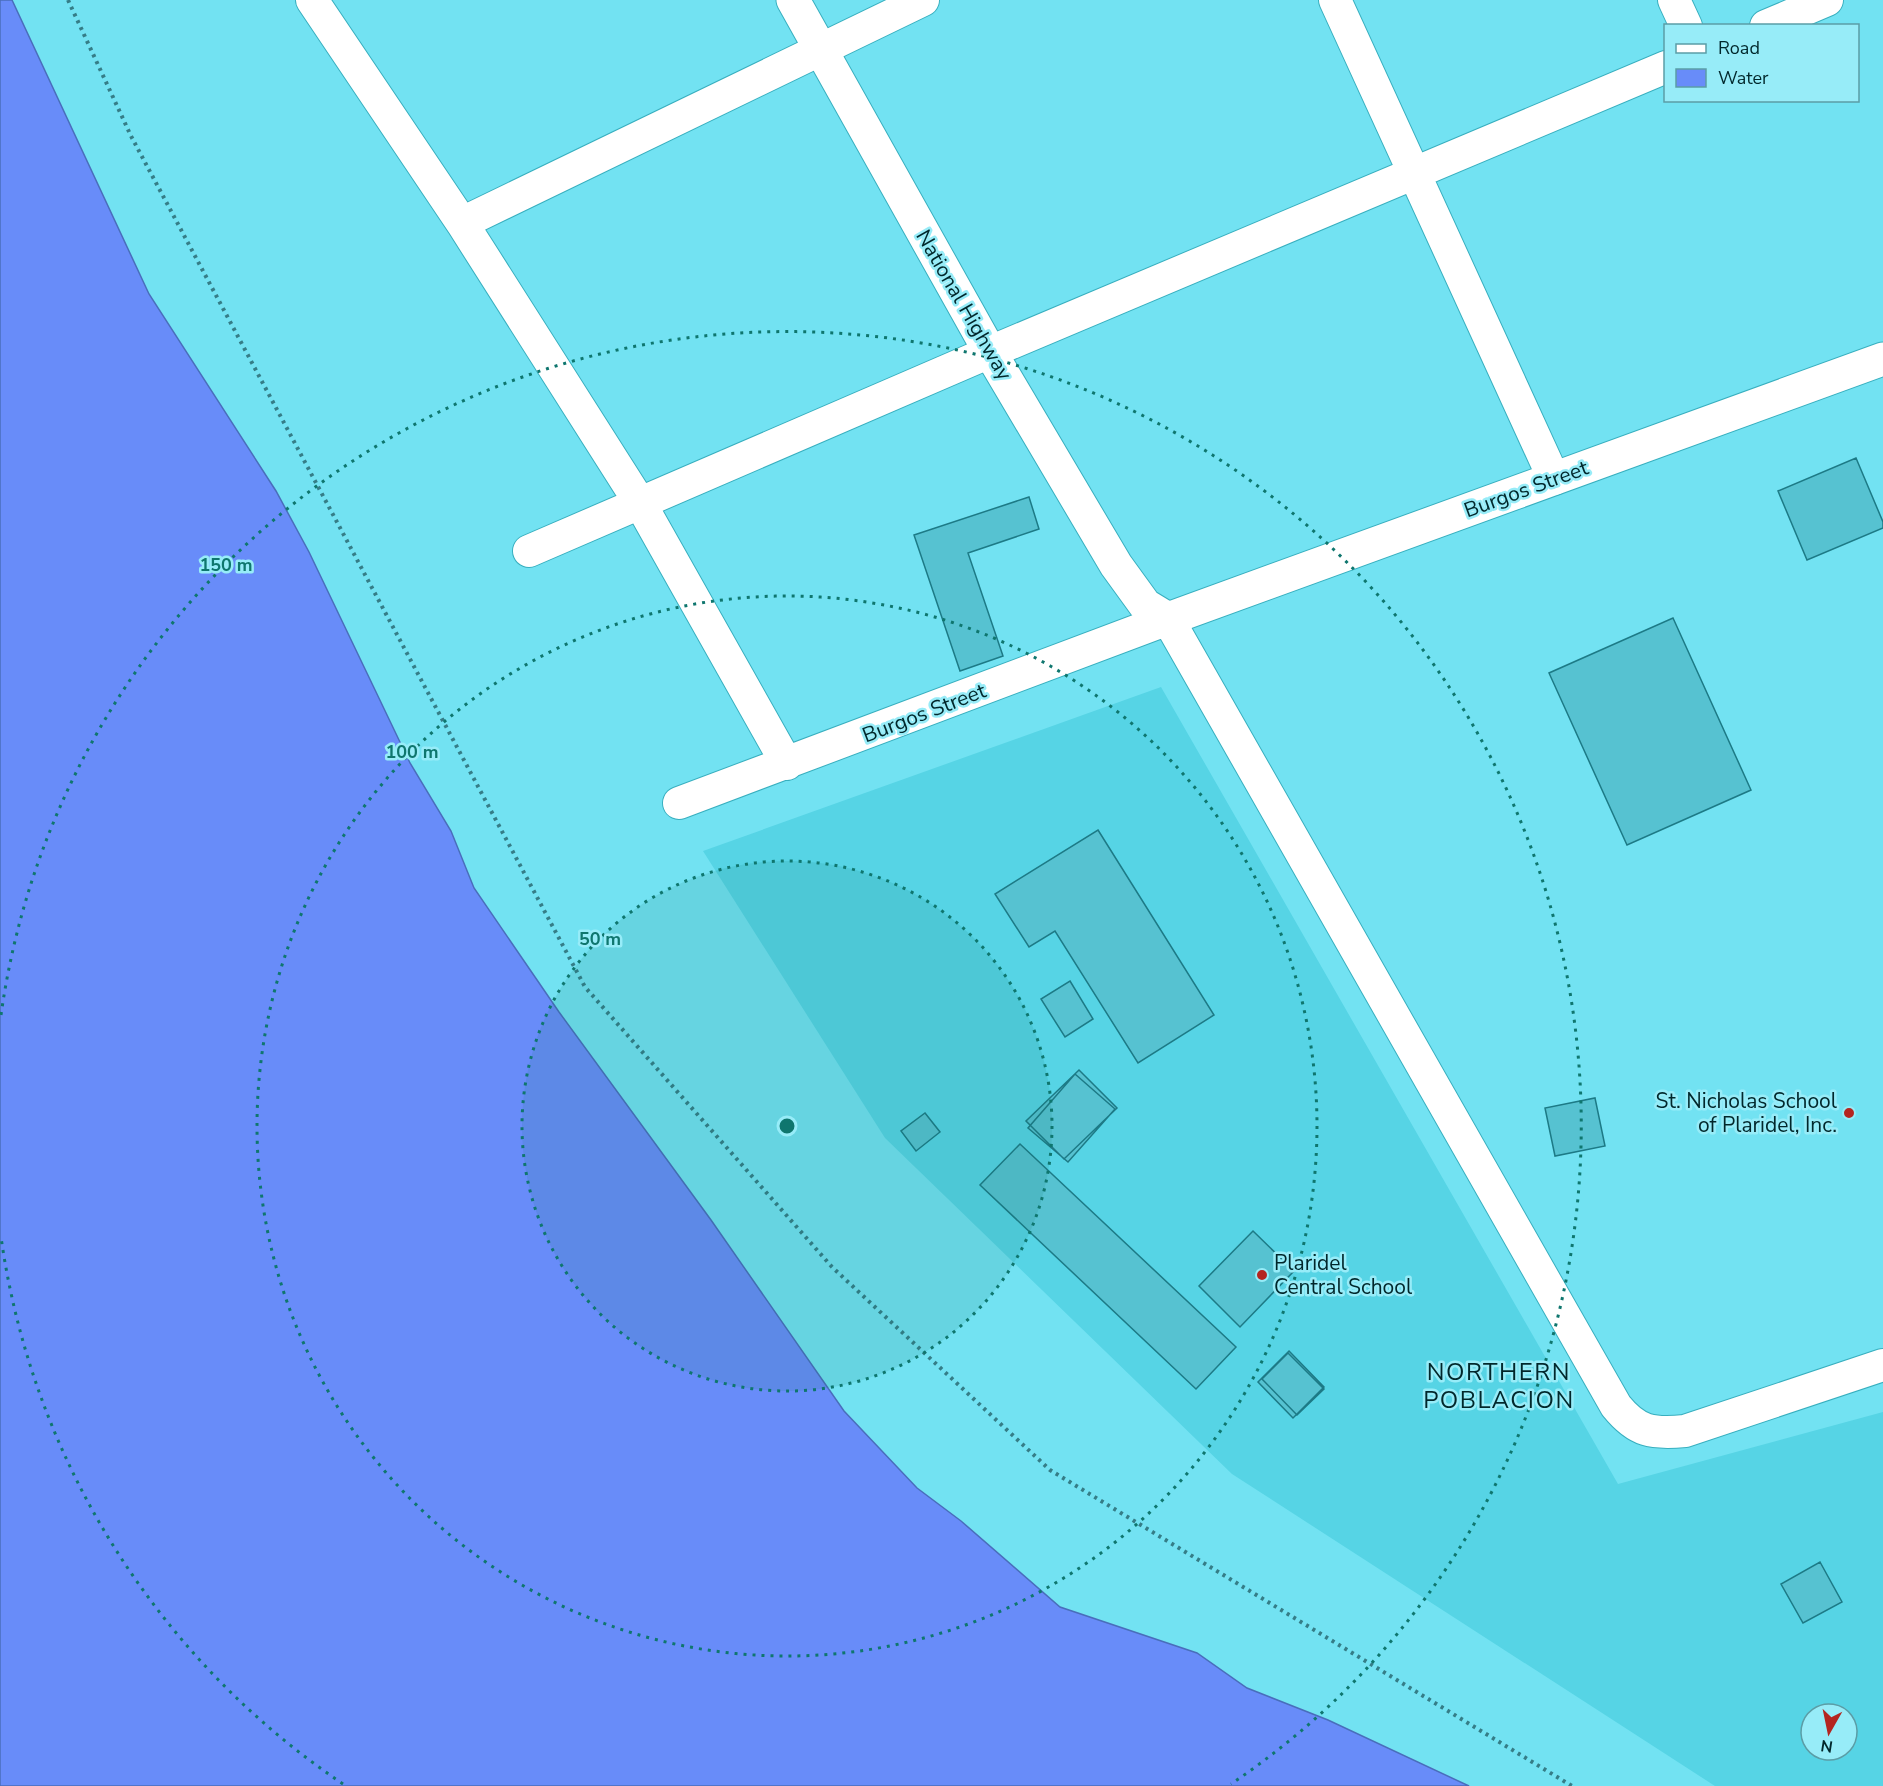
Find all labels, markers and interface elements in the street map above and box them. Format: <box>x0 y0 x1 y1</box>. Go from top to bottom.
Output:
legend <box>1664 24 1859 102</box>
text: Road <box>1718 36 1760 60</box>
text: Water <box>1718 66 1769 90</box>
street label: National Highway <box>910 225 1019 386</box>
street label: Burgos Street <box>1460 453 1593 524</box>
text: 150 m <box>199 553 253 577</box>
street label: Burgos Street <box>858 676 990 749</box>
text: 100 m <box>385 740 439 764</box>
text: 50 m <box>579 927 621 951</box>
place label: St. Nicholas School of Plaridel, Inc. <box>1656 1087 1838 1139</box>
marker: St. Nicholas School of Plaridel, Inc. <box>1842 1106 1856 1120</box>
centre of rings <box>777 1116 797 1136</box>
place label: Plaridel Central School <box>1274 1249 1413 1301</box>
marker: Plaridel Central School <box>1255 1268 1269 1282</box>
district label: NORTHERN POBLACION <box>1423 1356 1575 1416</box>
north arrow <box>1799 1702 1859 1762</box>
text: N <box>1819 1734 1834 1758</box>

